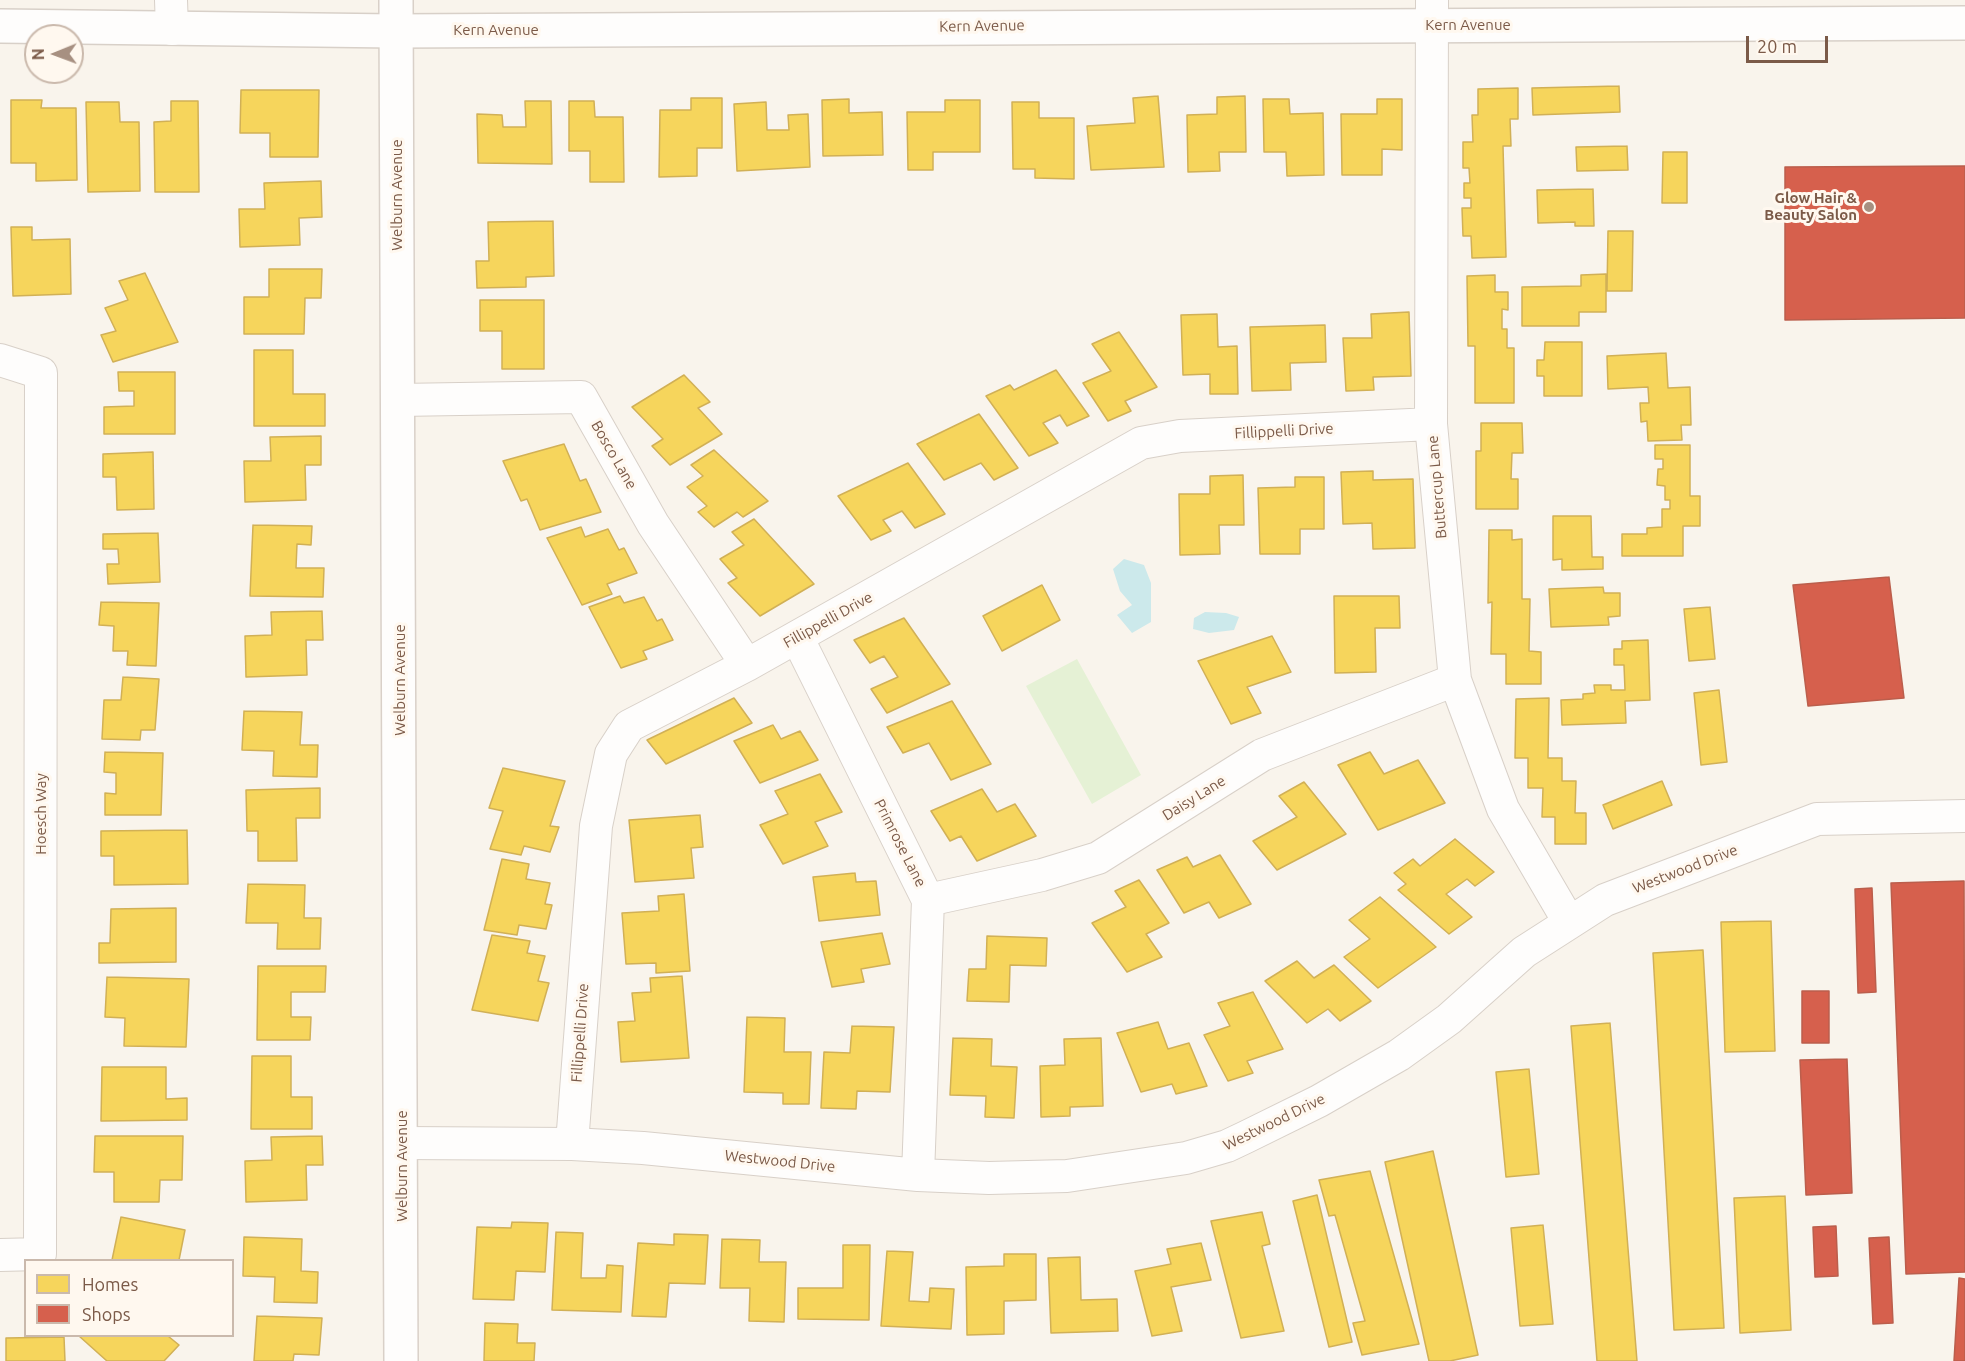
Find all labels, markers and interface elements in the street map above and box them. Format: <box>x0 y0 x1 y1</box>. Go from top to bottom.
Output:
street label: Kern Avenue <box>939 16 1025 36</box>
street label: Kern Avenue <box>1425 16 1511 34</box>
street label: Kern Avenue <box>453 21 539 39</box>
north arrow <box>24 24 84 84</box>
scale bar <box>1749 24 1832 62</box>
text: 20 m <box>1757 36 1797 56</box>
text: N <box>29 48 47 60</box>
street label: Welburn Avenue <box>388 139 406 251</box>
place label: Glow Hair & Beauty Salon <box>1764 189 1857 224</box>
marker: Glow Hair & Beauty Salon <box>1862 200 1876 214</box>
street label: Bosco Lane <box>587 418 641 492</box>
street label: Fillippelli Drive <box>1234 419 1334 443</box>
street label: Buttercup Lane <box>1424 435 1450 539</box>
street label: Fillippelli Drive <box>780 588 876 652</box>
street label: Welburn Avenue <box>391 624 409 736</box>
street label: Daisy Lane <box>1159 771 1229 825</box>
street label: Hoesch Way <box>32 773 50 855</box>
street label: Primrose Lane <box>870 796 930 890</box>
street label: Westwood Drive <box>1630 841 1740 897</box>
street label: Fillippelli Drive <box>568 983 592 1083</box>
street label: Westwood Drive <box>1220 1090 1328 1154</box>
street label: Welburn Avenue <box>393 1110 411 1222</box>
street label: Westwood Drive <box>724 1146 836 1176</box>
legend <box>24 1259 234 1337</box>
text: Homes <box>82 1274 138 1294</box>
text: Shops <box>82 1304 131 1324</box>

